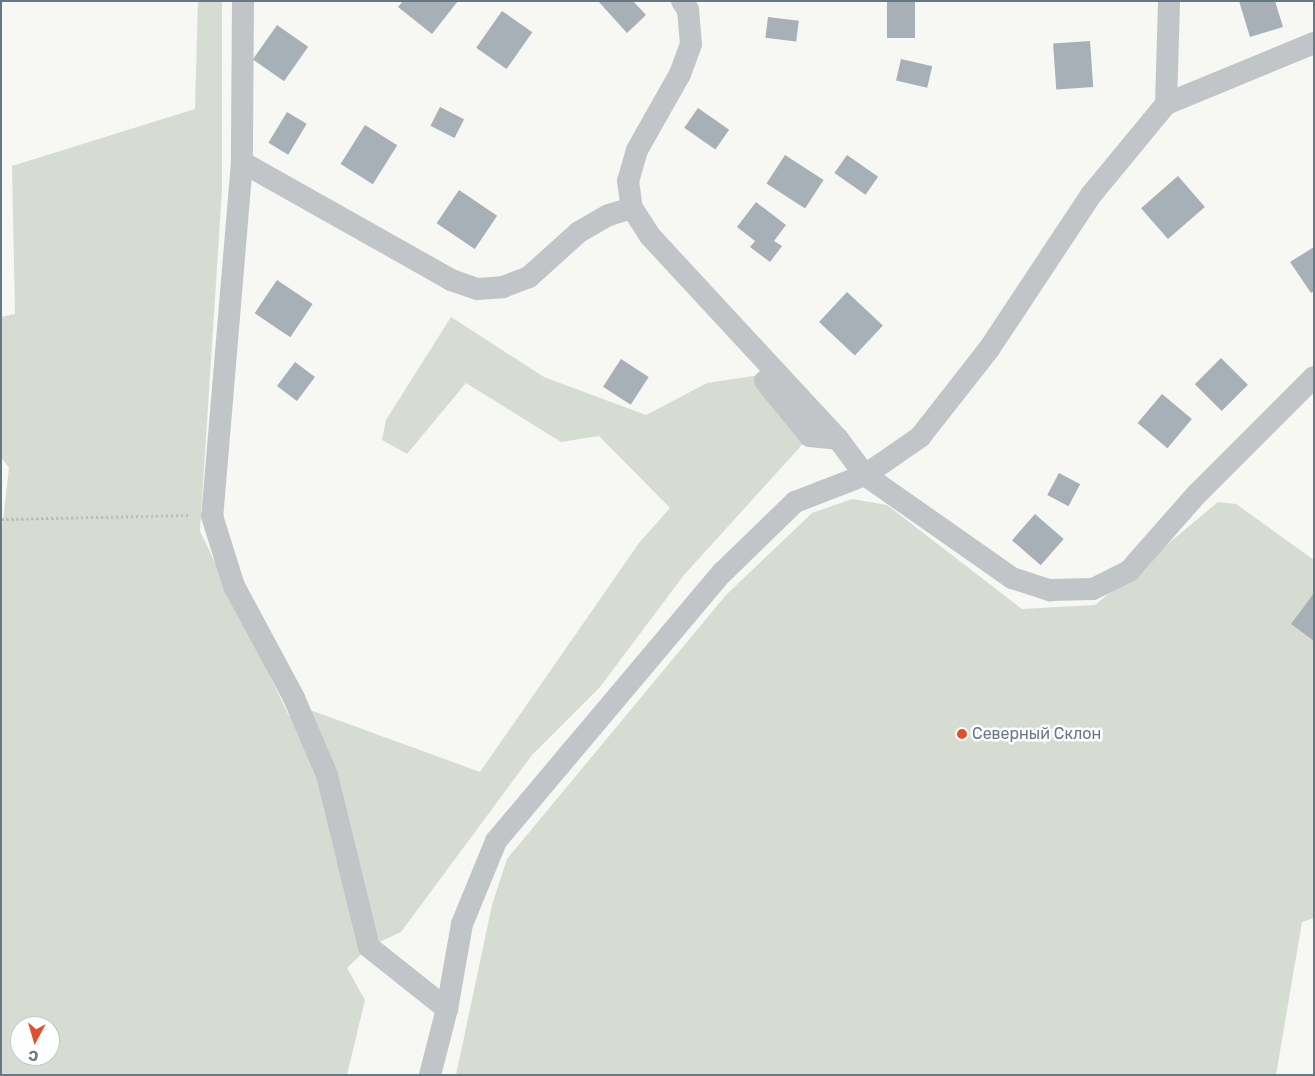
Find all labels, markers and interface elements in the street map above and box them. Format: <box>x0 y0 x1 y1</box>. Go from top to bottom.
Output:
place label: Северный Склон <box>972 724 1101 744</box>
marker: Северный Склон <box>956 728 968 740</box>
north arrow <box>10 1016 60 1066</box>
text: С <box>28 1046 39 1064</box>

